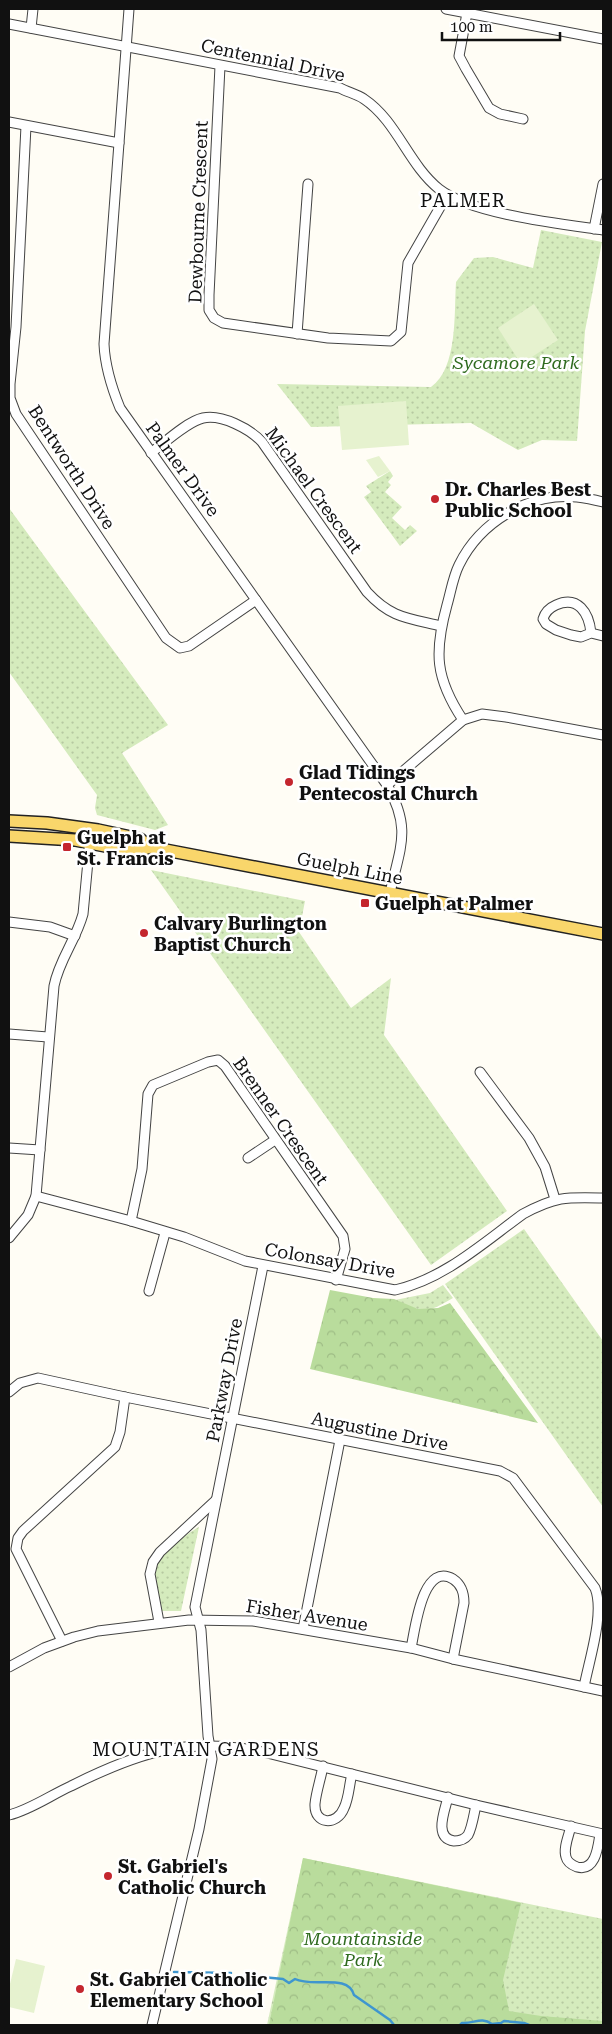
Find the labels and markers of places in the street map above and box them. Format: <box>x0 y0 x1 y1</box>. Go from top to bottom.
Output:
place label: Dr. Charles Best Public School <box>445 479 591 521</box>
marker: Dr. Charles Best Public School <box>429 493 441 505</box>
place label: Glad Tidings Pentecostal Church <box>299 762 478 804</box>
marker: Glad Tidings Pentecostal Church <box>283 776 295 788</box>
place label: Guelph at St. Francis <box>77 827 173 869</box>
marker: Guelph at St. Francis <box>61 841 73 853</box>
place label: Guelph at Palmer <box>375 893 533 914</box>
marker: Guelph at Palmer <box>359 897 371 909</box>
place label: Calvary Burlington Baptist Church <box>154 913 327 955</box>
marker: Calvary Burlington Baptist Church <box>138 927 150 939</box>
place label: St. Gabriel's Catholic Church <box>118 1856 266 1898</box>
marker: St. Gabriel's Catholic Church <box>102 1870 114 1882</box>
place label: St. Gabriel Catholic Elementary School <box>90 1969 267 2011</box>
marker: St. Gabriel Catholic Elementary School <box>74 1983 86 1995</box>

